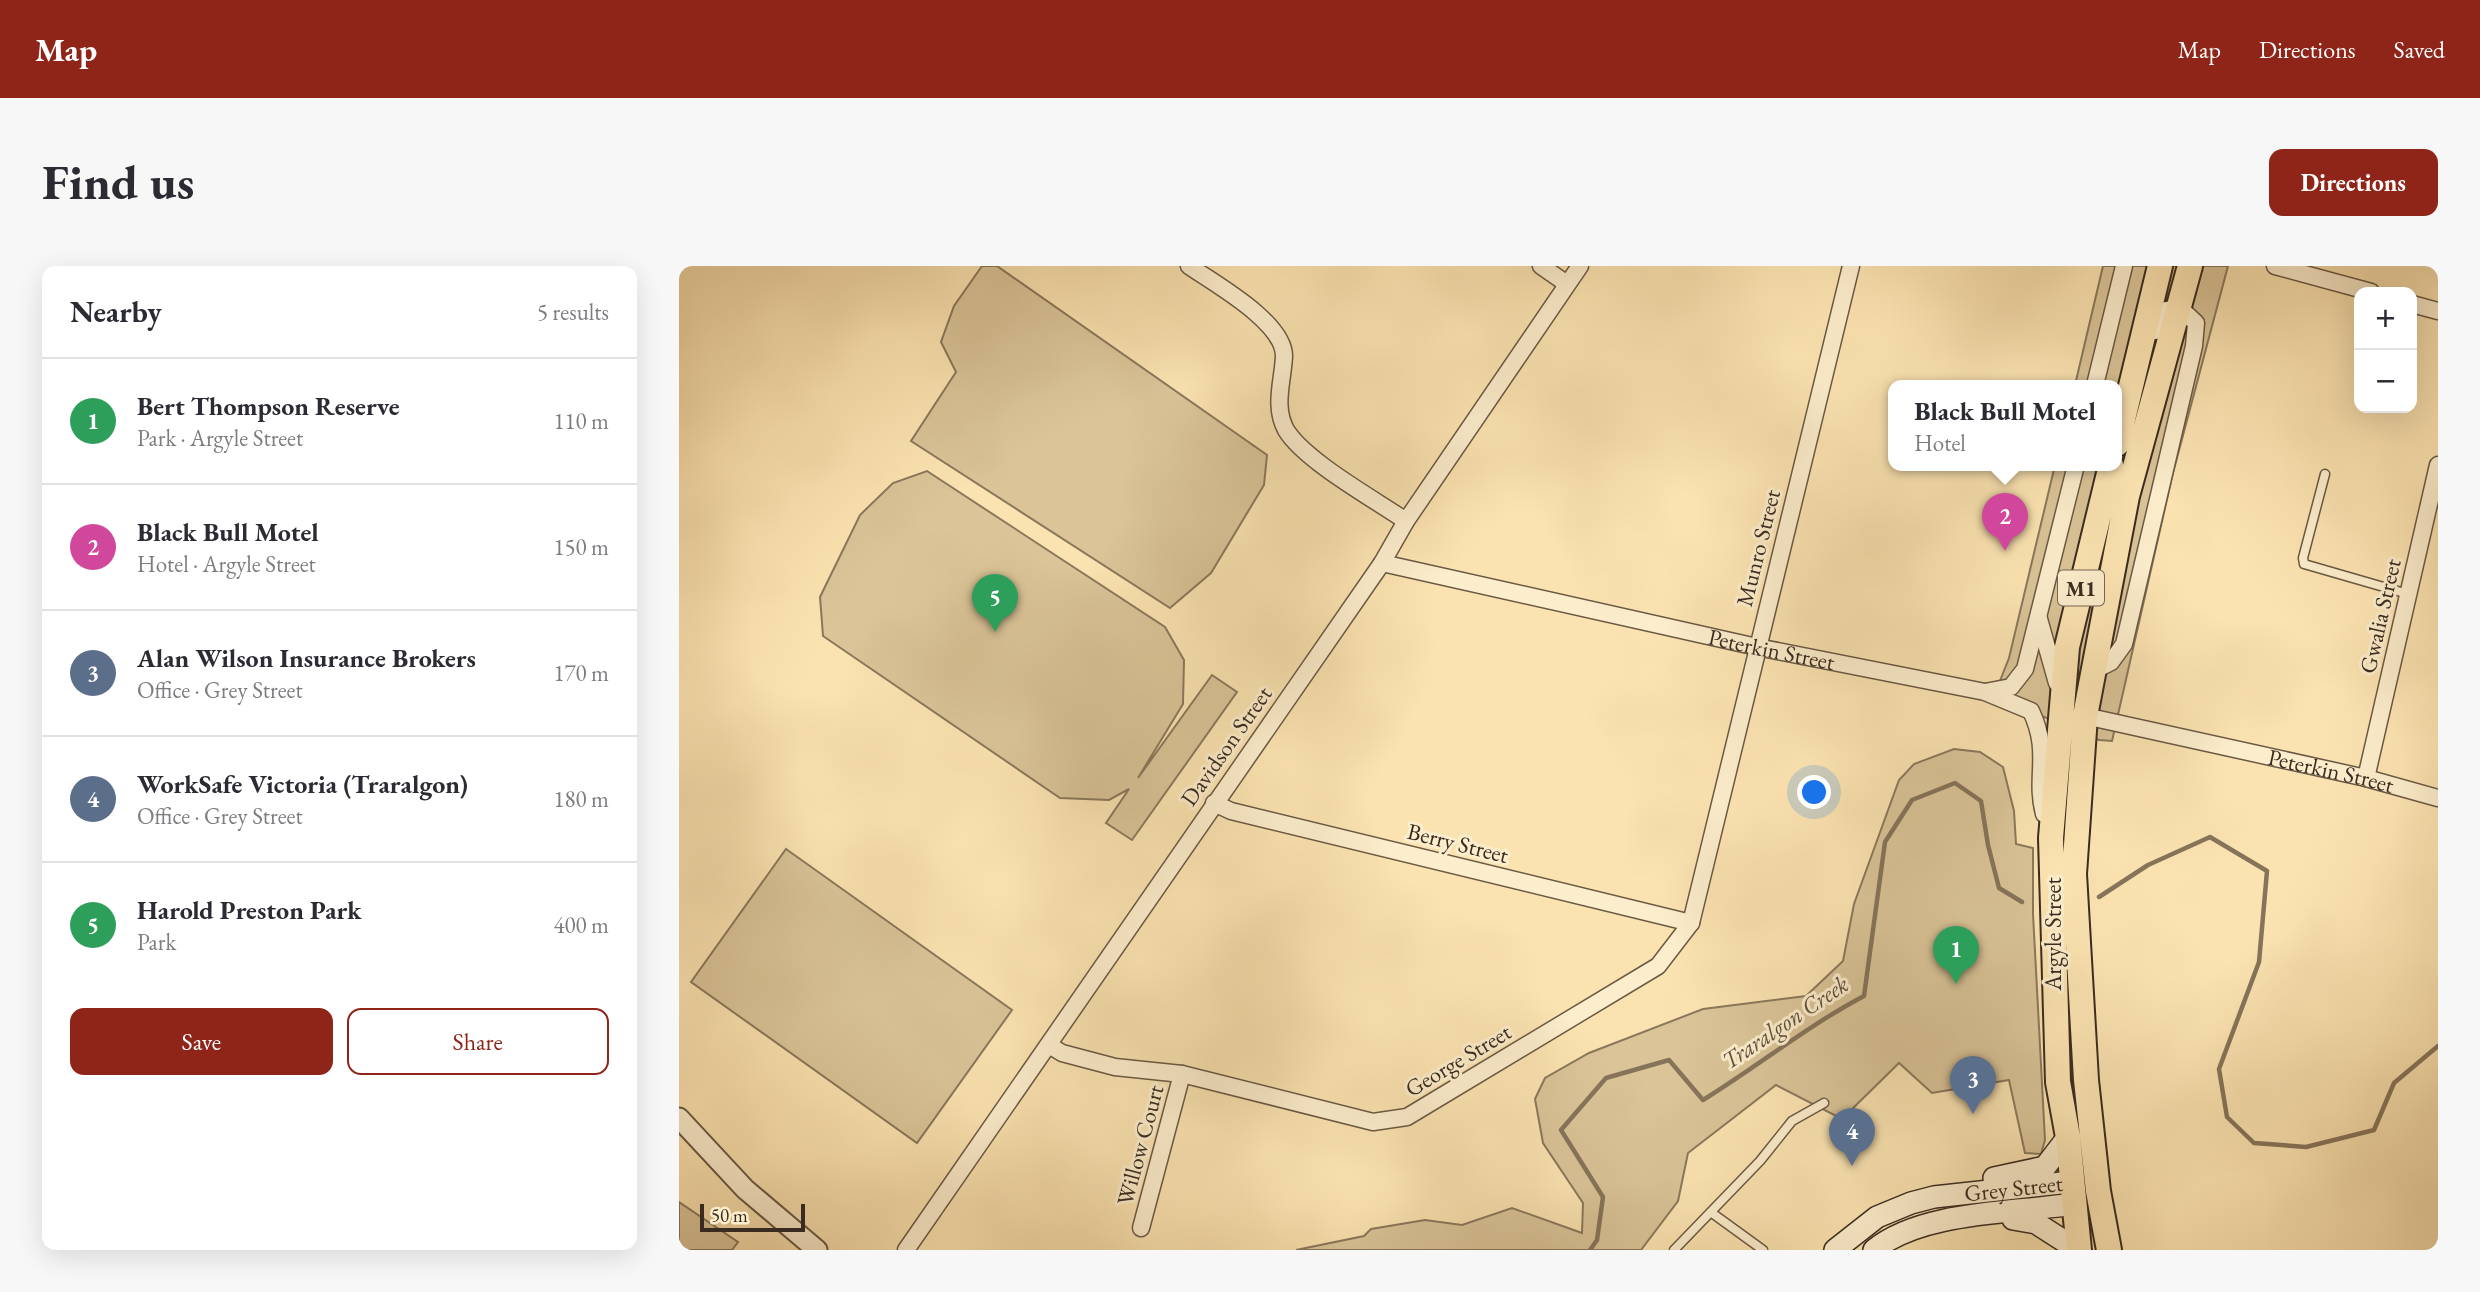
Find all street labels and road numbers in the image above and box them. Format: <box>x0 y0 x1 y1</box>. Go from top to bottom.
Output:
street label: Munro Street <box>1729 486 1787 609</box>
street label: Gwalia Street <box>2352 555 2408 676</box>
road number: M1 <box>2058 570 2104 606</box>
street label: Peterkin Street <box>1706 622 1838 677</box>
street label: Davidson Street <box>1174 680 1279 812</box>
street label: Peterkin Street <box>2265 742 2398 800</box>
street label: Berry Street <box>1404 816 1512 870</box>
street label: Argyle Street <box>2038 877 2068 992</box>
street label: George Street <box>1399 1016 1517 1103</box>
street label: Willow Court <box>1110 1081 1171 1208</box>
street label: Grey Street <box>1963 1168 2065 1209</box>

